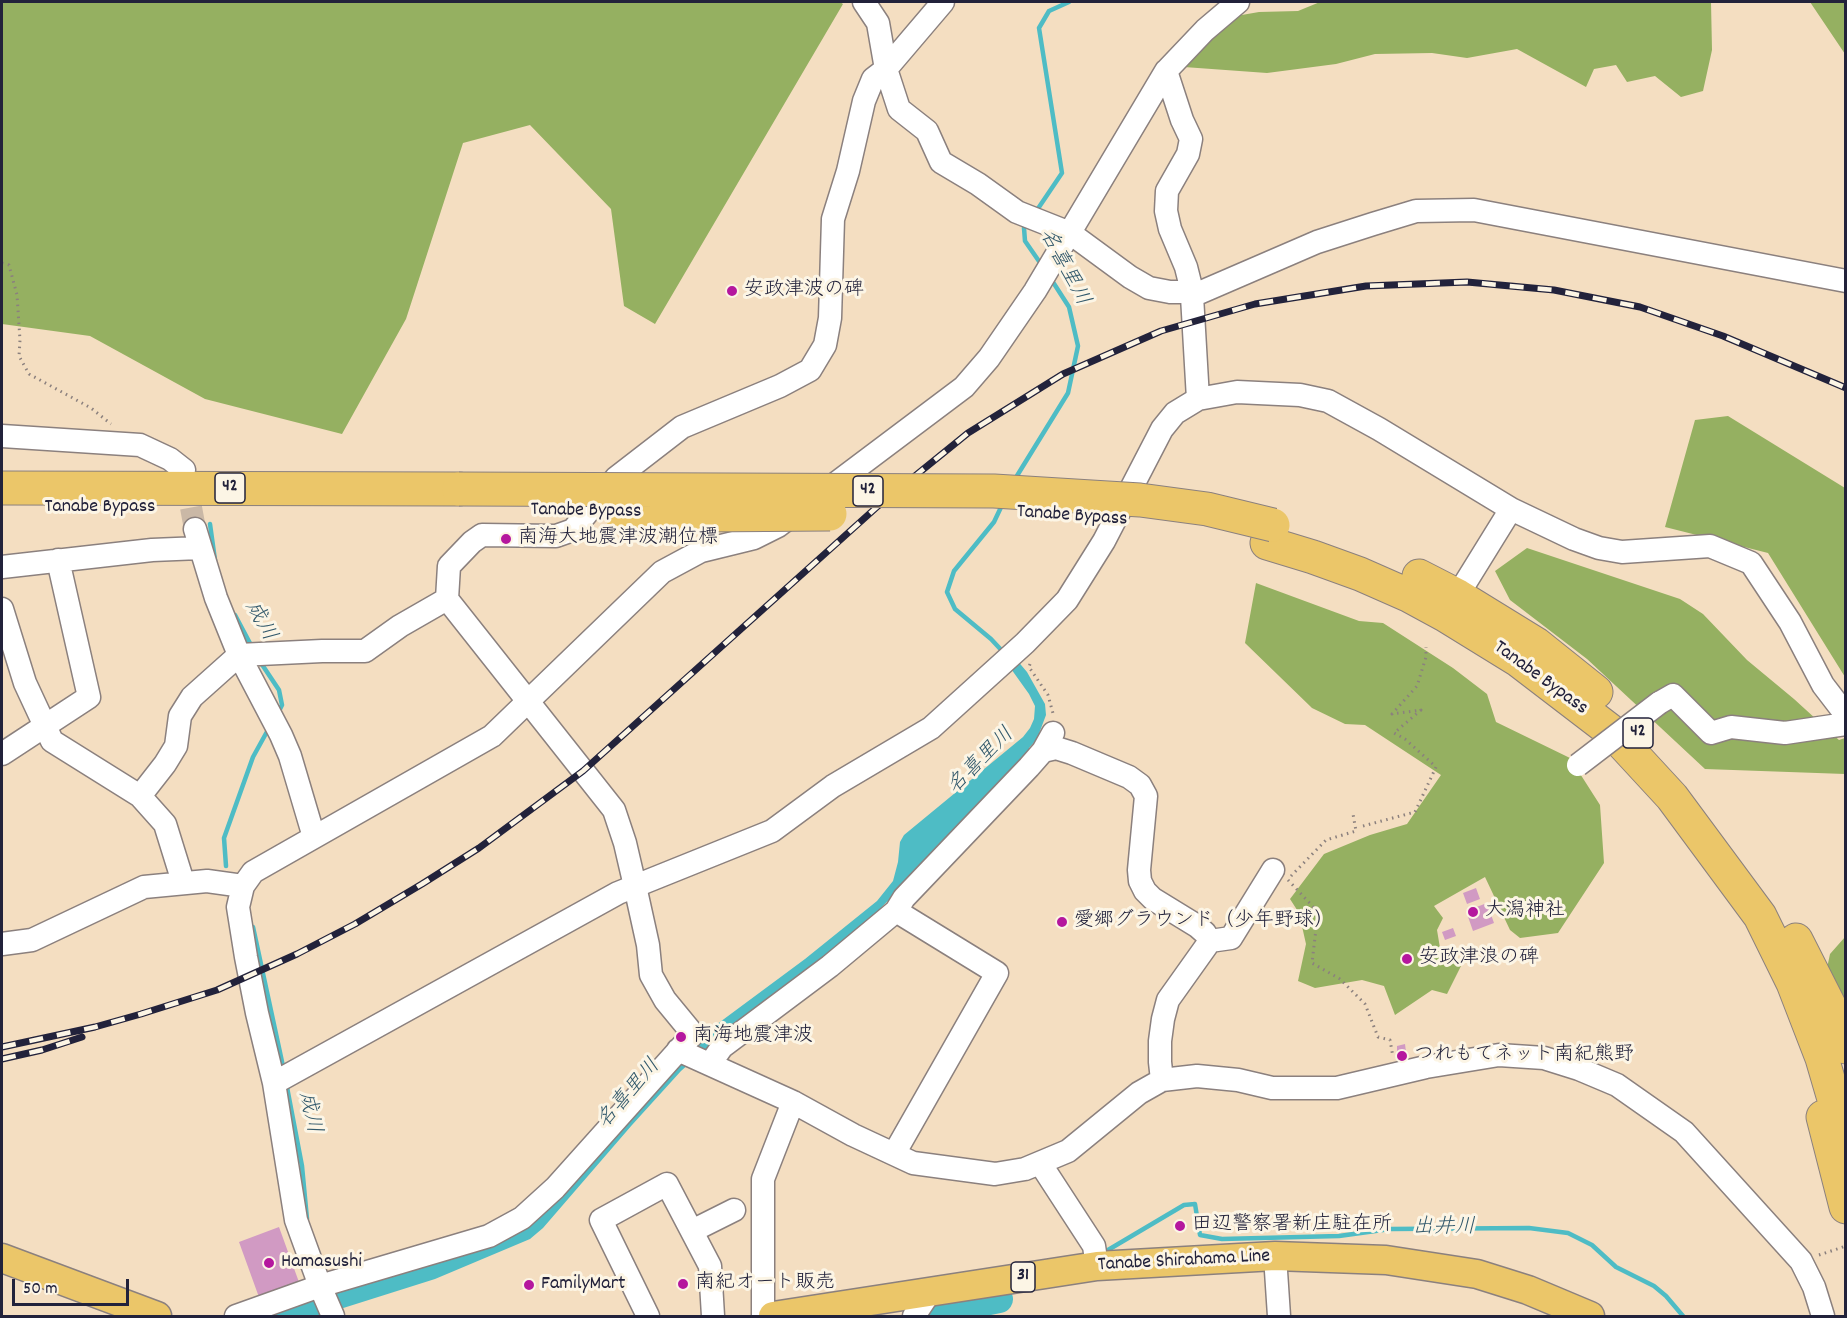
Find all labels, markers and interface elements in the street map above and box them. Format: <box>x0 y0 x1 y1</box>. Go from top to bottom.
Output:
water label: 名喜里川 <box>1032 225 1094 311</box>
place label: 安政津波の碑 <box>744 279 864 303</box>
marker: 安政津波の碑 <box>725 284 739 298</box>
road number: 42 <box>215 473 245 503</box>
road number: 42 <box>853 476 883 506</box>
street label: Tanabe Bypass <box>44 496 156 520</box>
street label: Tanabe Bypass <box>530 499 642 525</box>
street label: Tanabe Bypass <box>1016 501 1128 533</box>
place label: 南海大地震津波潮位標 <box>518 527 718 551</box>
marker: 南海大地震津波潮位標 <box>499 532 513 546</box>
water label: 成川 <box>238 598 280 646</box>
street label: Tanabe Bypass <box>1488 637 1592 721</box>
road number: 42 <box>1623 718 1653 748</box>
water label: 名喜里川 <box>943 723 1021 801</box>
place label: 大潟神社 <box>1485 900 1565 924</box>
marker: 大潟神社 <box>1466 905 1480 919</box>
place label: 愛郷グラウンド（少年野球） <box>1074 910 1334 934</box>
marker: 愛郷グラウンド（少年野球） <box>1055 915 1069 929</box>
place label: 安政津浪の碑 <box>1419 947 1539 971</box>
marker: 安政津浪の碑 <box>1400 952 1414 966</box>
place label: 南海地震津波 <box>693 1025 813 1049</box>
marker: 南海地震津波 <box>674 1030 688 1044</box>
place label: つれもてネット南紀熊野 <box>1414 1044 1634 1068</box>
marker: つれもてネット南紀熊野 <box>1395 1049 1409 1063</box>
water label: 名喜里川 <box>593 1055 667 1135</box>
water label: 成川 <box>291 1090 325 1136</box>
place label: 田辺警察署新庄駐在所 <box>1192 1214 1392 1238</box>
water label: 出井川 <box>1413 1216 1475 1242</box>
marker: 田辺警察署新庄駐在所 <box>1173 1219 1187 1233</box>
street label: Tanabe Shirahama Line <box>1097 1245 1271 1279</box>
place label: Hamasushi <box>281 1251 362 1275</box>
marker: Hamasushi <box>262 1256 276 1270</box>
road number: 31 <box>1011 1262 1035 1292</box>
scale bar <box>15 1267 132 1305</box>
place label: 南紀オート販売 <box>695 1272 835 1296</box>
place label: FamilyMart <box>541 1273 625 1297</box>
text: 50 m <box>23 1277 58 1302</box>
marker: 南紀オート販売 <box>676 1277 690 1291</box>
marker: FamilyMart <box>522 1278 536 1292</box>

